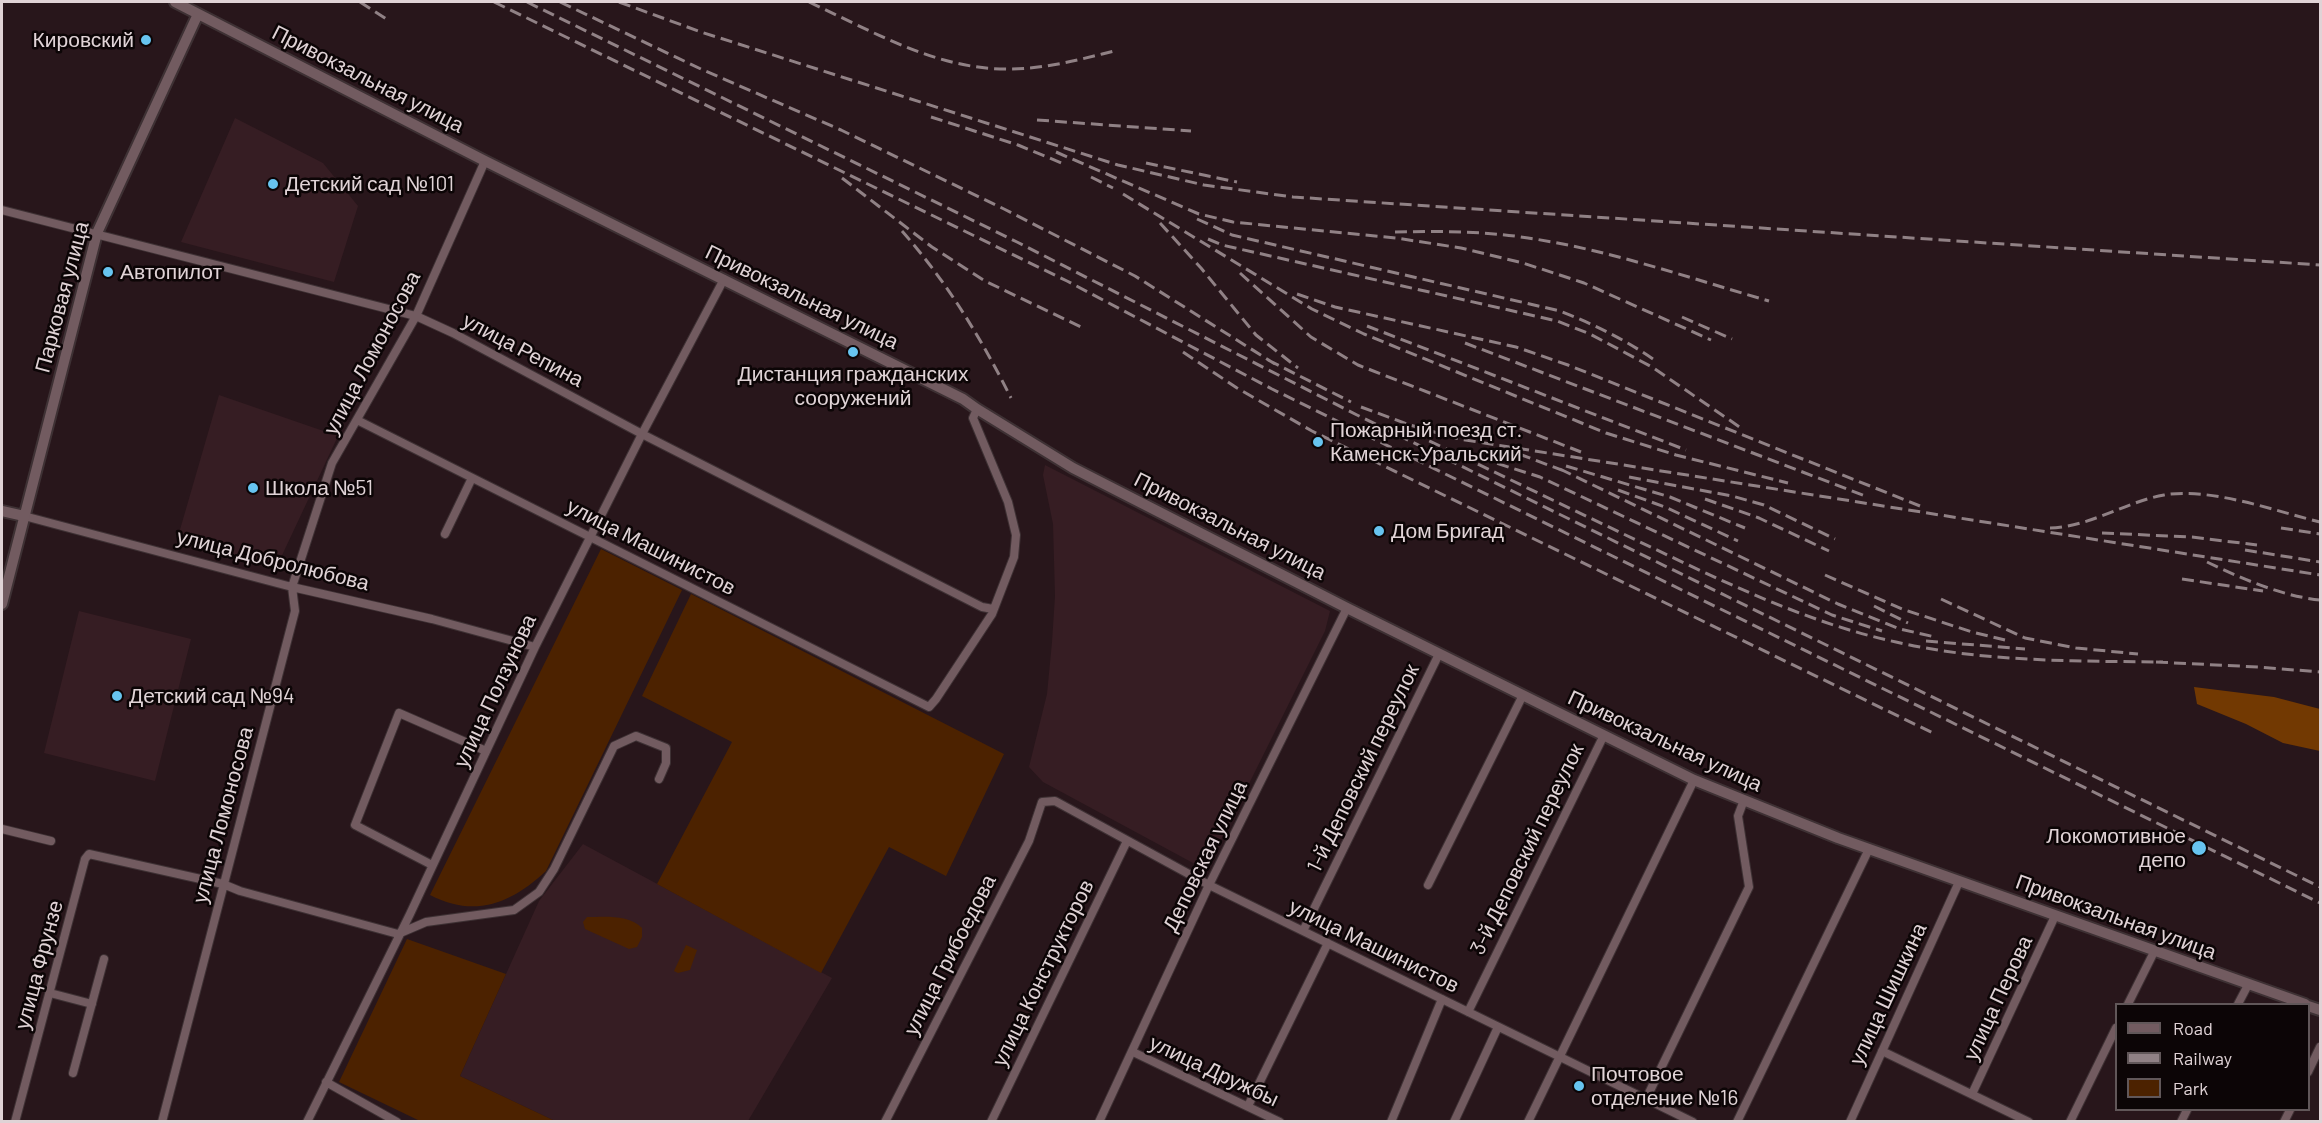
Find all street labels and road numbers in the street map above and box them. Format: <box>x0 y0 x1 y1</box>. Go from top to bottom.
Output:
street label: Привокзальная улица <box>268 20 468 138</box>
street label: Парковая улица <box>30 219 94 375</box>
street label: Привокзальная улица <box>701 239 903 355</box>
street label: улица Ломоносова <box>318 267 426 439</box>
street label: улица Репина <box>458 308 588 392</box>
street label: Привокзальная улица <box>1130 467 1330 585</box>
street label: улица Машинистов <box>562 494 740 600</box>
street label: улица Добролюбова <box>174 524 372 596</box>
street label: улица Ползунова <box>448 610 542 772</box>
street label: 1-й Деповский переулок <box>1302 660 1424 876</box>
street label: Привокзальная улица <box>1564 685 1766 797</box>
street label: улица Ломоносова <box>187 724 259 906</box>
street label: 3-й Деповский переулок <box>1465 739 1589 959</box>
street label: Деповская улица <box>1158 776 1252 936</box>
street label: Привокзальная улица <box>2012 869 2220 965</box>
street label: улица Грибоедова <box>899 870 1001 1040</box>
street label: улица Конструкторов <box>987 876 1099 1070</box>
street label: улица Машинистов <box>1285 894 1463 998</box>
street label: улица Фрунзе <box>10 898 68 1032</box>
street label: улица Шишкина <box>1844 919 1932 1069</box>
street label: улица Перова <box>1958 932 2038 1064</box>
street label: улица Дружбы <box>1145 1030 1283 1112</box>

